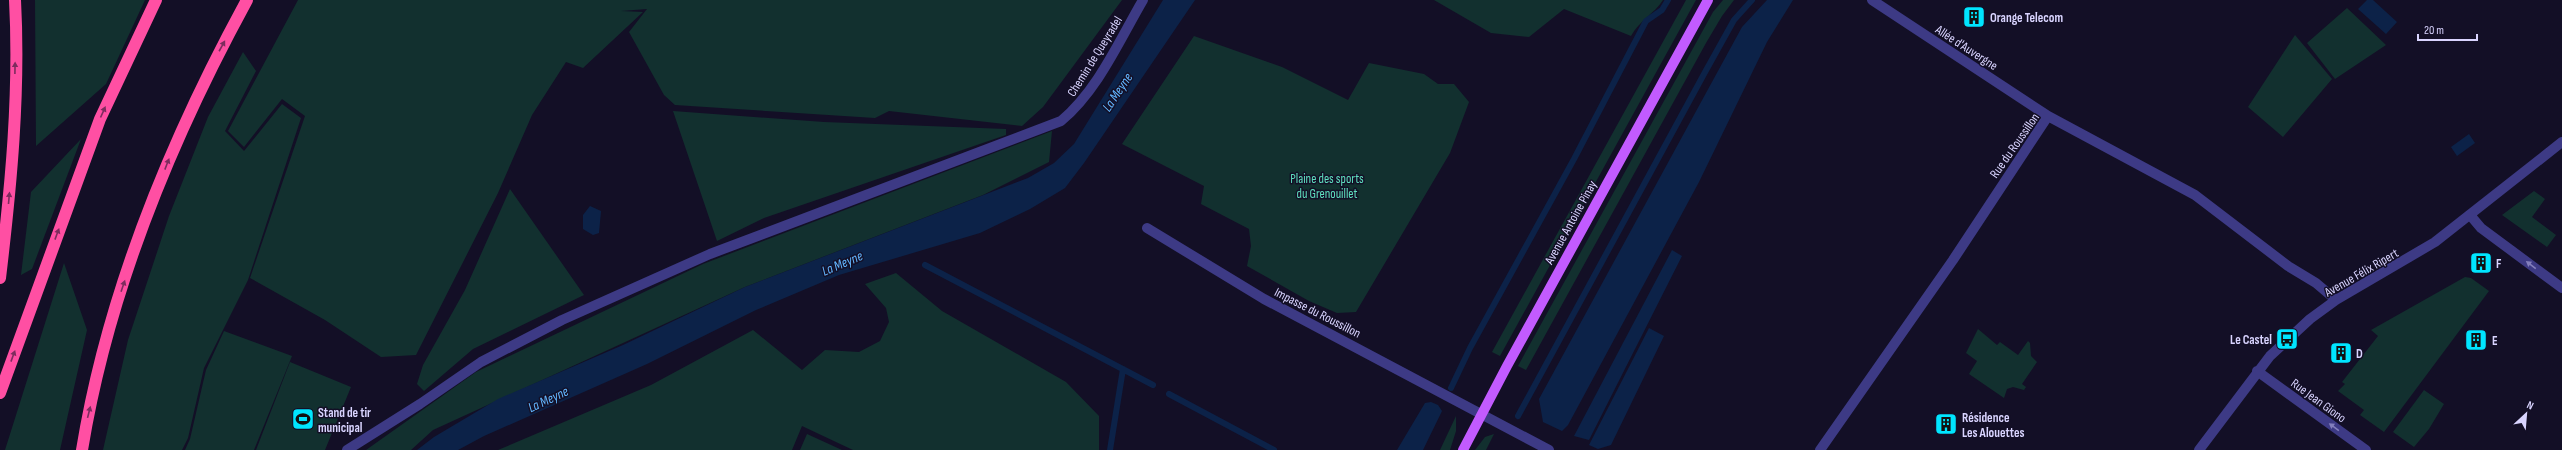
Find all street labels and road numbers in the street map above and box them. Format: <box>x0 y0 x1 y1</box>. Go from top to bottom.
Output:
street label: Chemin de Queyradel <box>1064 13 1126 100</box>
street label: Allée d'Auvergne <box>1931 21 2001 74</box>
street label: Rue du Roussillon <box>1987 110 2043 181</box>
street label: Avenue Antoine Pinay <box>1541 178 1600 268</box>
street label: Avenue Félix Ripert <box>2321 245 2401 301</box>
street label: Impasse du Roussillon <box>1272 284 1363 342</box>
street label: Rue Jean Giono <box>2288 375 2349 426</box>

